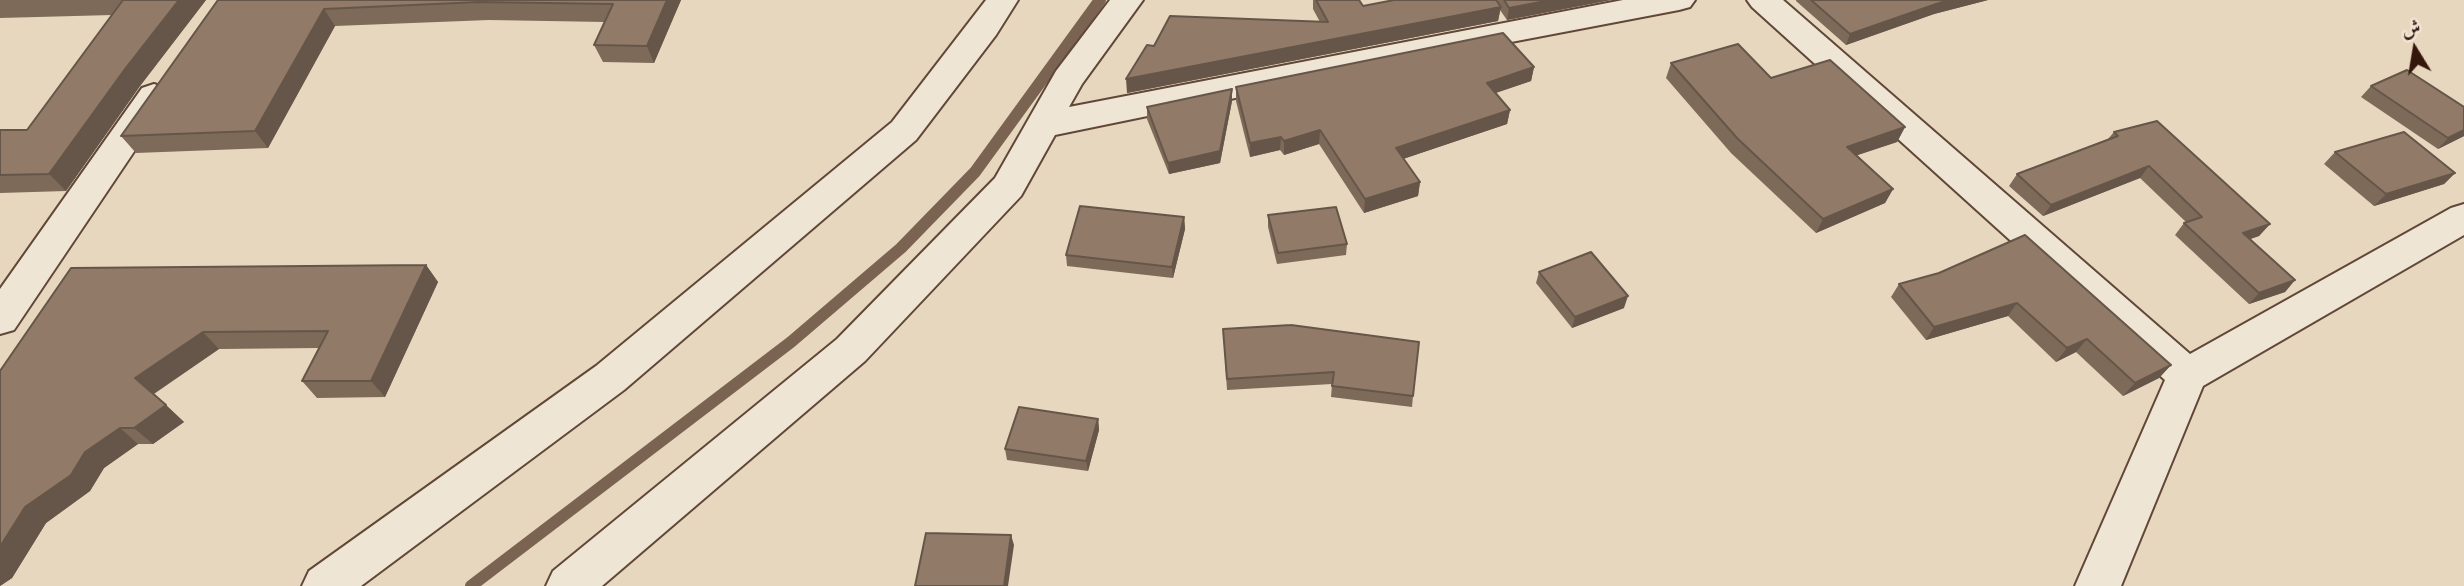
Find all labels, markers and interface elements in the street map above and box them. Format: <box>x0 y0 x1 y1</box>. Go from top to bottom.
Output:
north arrow <box>2380 14 2450 84</box>
text: ش <box>2399 15 2422 41</box>

